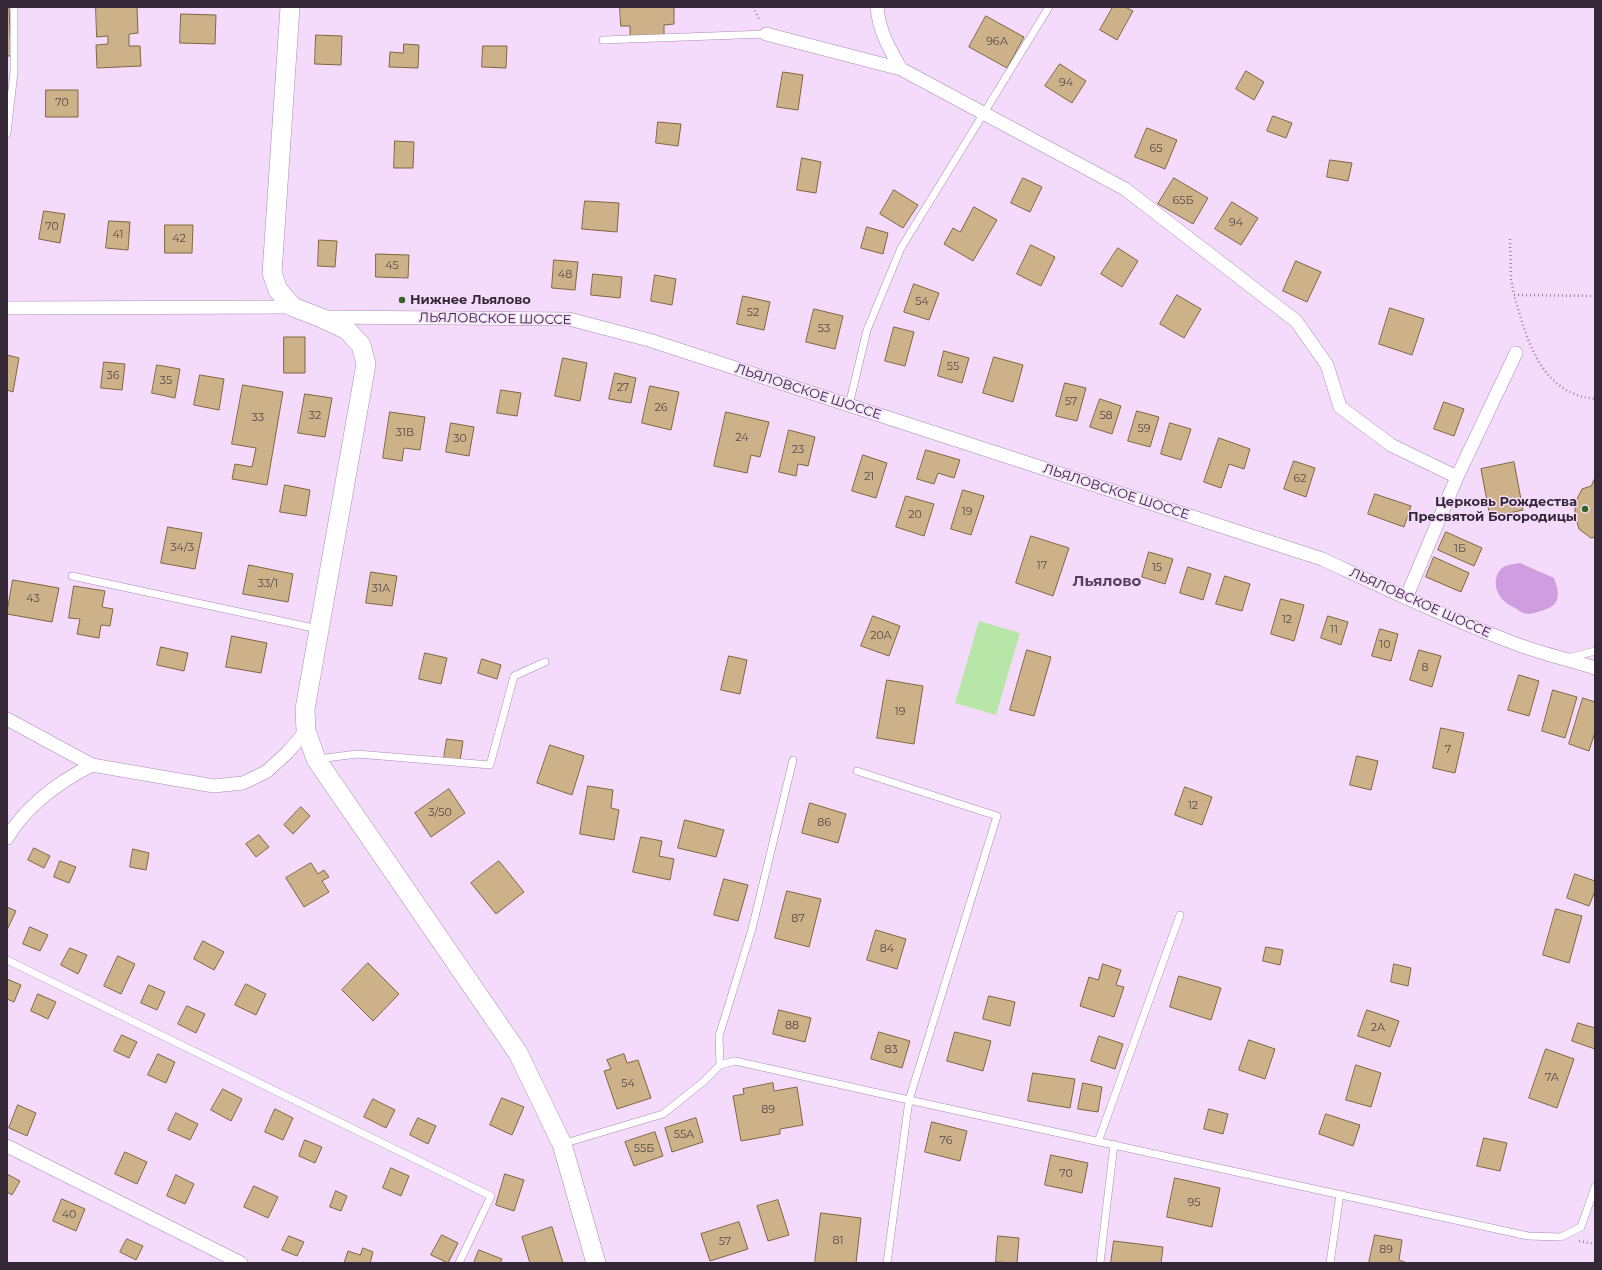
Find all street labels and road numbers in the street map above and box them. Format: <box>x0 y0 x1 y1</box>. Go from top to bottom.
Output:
street label: ЛЬЯЛОВСКОЕ ШОССЕ <box>419 310 571 328</box>
street label: ЛЬЯЛОВСКОЕ ШОССЕ <box>733 361 883 423</box>
street label: ЛЬЯЛОВСКОЕ ШОССЕ <box>1041 461 1191 523</box>
street label: ЛЬЯЛОВСКОЕ ШОССЕ <box>1347 565 1493 641</box>

